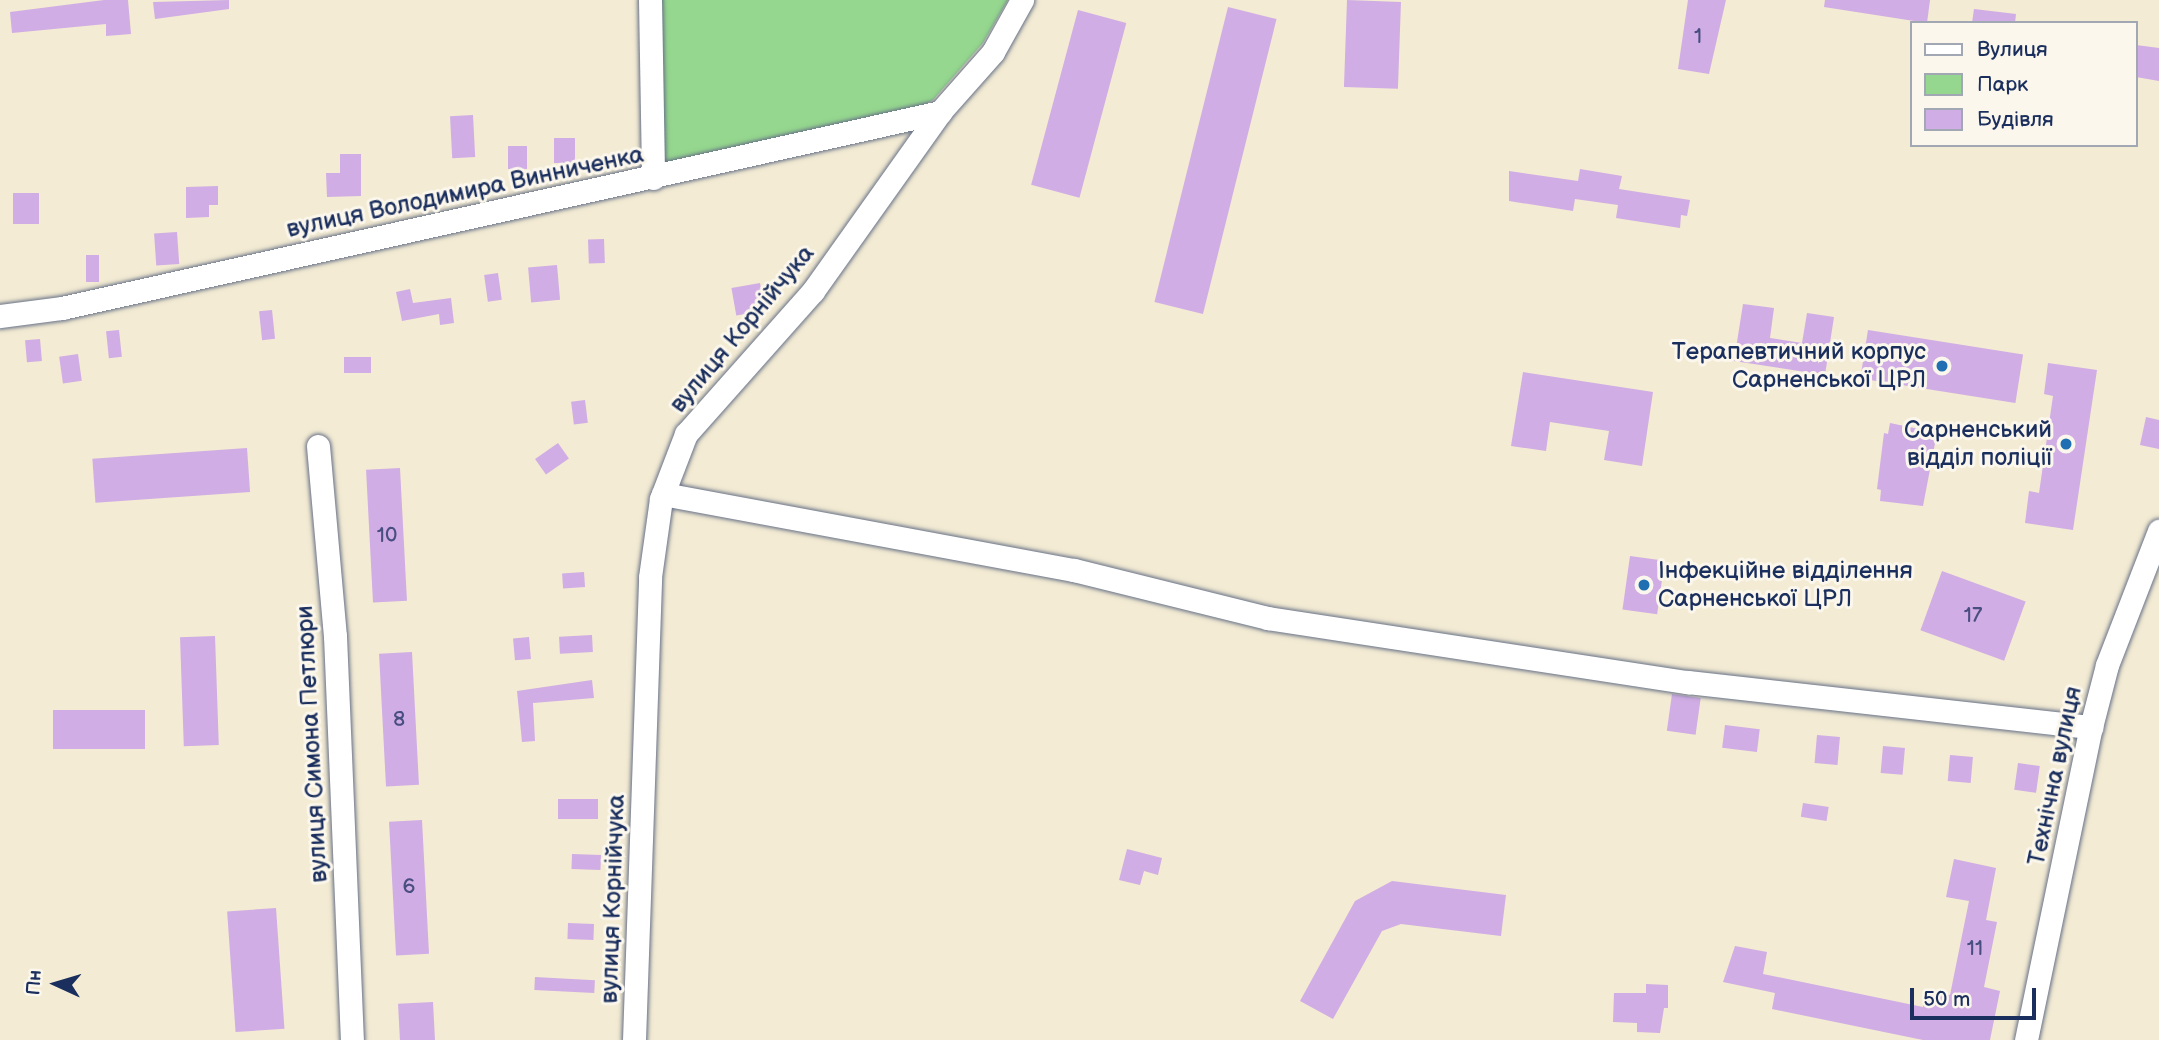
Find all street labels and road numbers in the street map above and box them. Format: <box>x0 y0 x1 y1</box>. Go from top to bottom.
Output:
street label: вулиця Володимира Винниченка <box>284 140 646 244</box>
street label: вулиця Корнійчука <box>664 240 820 418</box>
street label: вулиця Симона Петлюри <box>290 605 334 883</box>
street label: Технічна вулиця <box>2022 684 2088 868</box>
street label: вулиця Корнійчука <box>595 794 631 1004</box>

